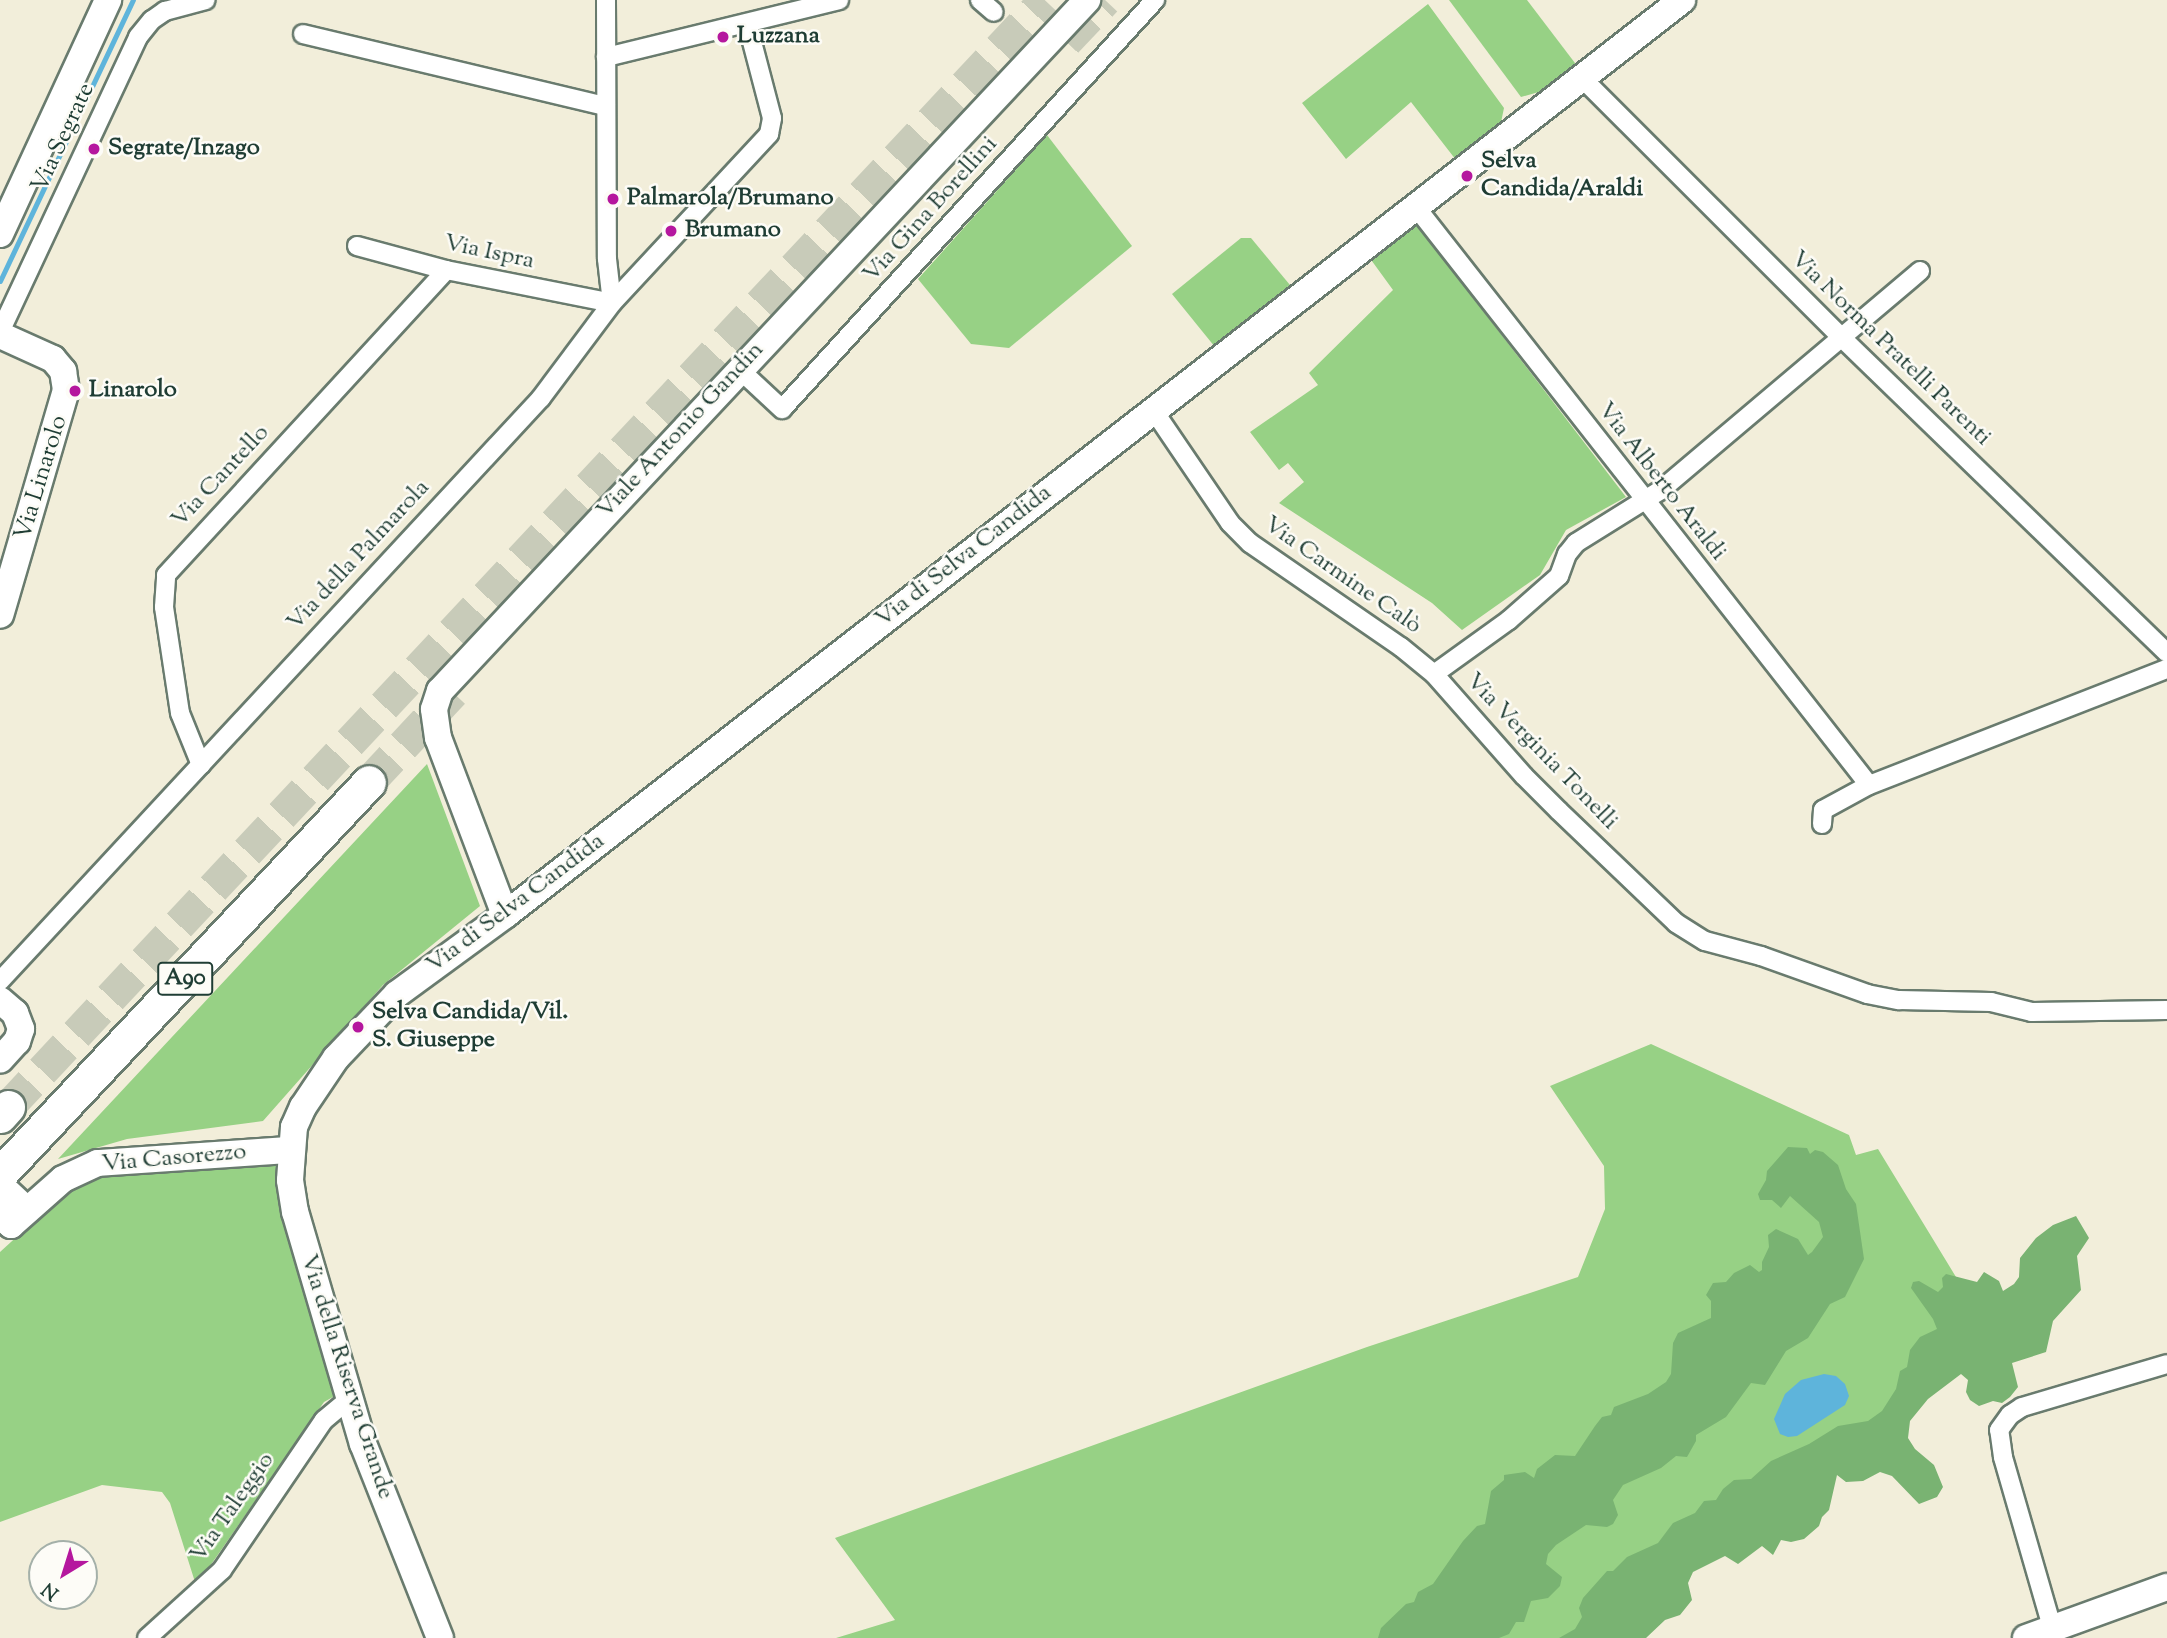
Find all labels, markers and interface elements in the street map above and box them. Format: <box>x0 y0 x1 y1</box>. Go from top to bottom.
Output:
place label: Luzzana <box>737 23 820 51</box>
marker: Luzzana <box>715 29 731 45</box>
street label: Via Segrate <box>26 79 102 197</box>
street label: Via Gina Borellini <box>858 131 1004 289</box>
place label: Segrate/Inzago <box>108 135 260 163</box>
marker: Segrate/Inzago <box>86 141 102 157</box>
place label: Selva Candida/Araldi <box>1481 148 1643 204</box>
marker: Selva Candida/Araldi <box>1459 168 1475 184</box>
place label: Palmarola/Brumano <box>627 185 834 213</box>
marker: Palmarola/Brumano <box>605 191 621 207</box>
place label: Brumano <box>685 217 781 245</box>
marker: Brumano <box>663 223 679 239</box>
street label: Via Ispra <box>441 229 537 277</box>
street label: Via Norma Pratelli Parenti <box>1783 245 1997 453</box>
street label: Viale Antonio Gandin <box>591 336 771 526</box>
place label: Linarolo <box>89 377 177 405</box>
marker: Linarolo <box>67 383 83 399</box>
street label: Via Alberto Araldi <box>1590 397 1732 567</box>
street label: Via Linarolo <box>9 412 75 544</box>
street label: Via Cantello <box>166 419 276 535</box>
street label: Via della Palmarola <box>282 474 436 638</box>
street label: Via di Selva Candida <box>870 479 1058 635</box>
street label: Via Carmine Calò <box>1257 511 1427 641</box>
street label: Via Verginia Tonelli <box>1459 668 1623 836</box>
street label: Via di Selva Candida <box>421 828 611 980</box>
road number: A90 <box>157 960 213 998</box>
place label: Selva Candida/Vil. S. Giuseppe <box>372 999 568 1055</box>
marker: Selva Candida/Vil. S. Giuseppe <box>350 1019 366 1035</box>
street label: Via Casorezzo <box>101 1138 247 1180</box>
street label: Via della Riserva Grande <box>293 1251 399 1503</box>
street label: Via Taleggio <box>185 1448 281 1568</box>
north arrow <box>28 1540 98 1610</box>
text: N <box>37 1575 65 1606</box>

